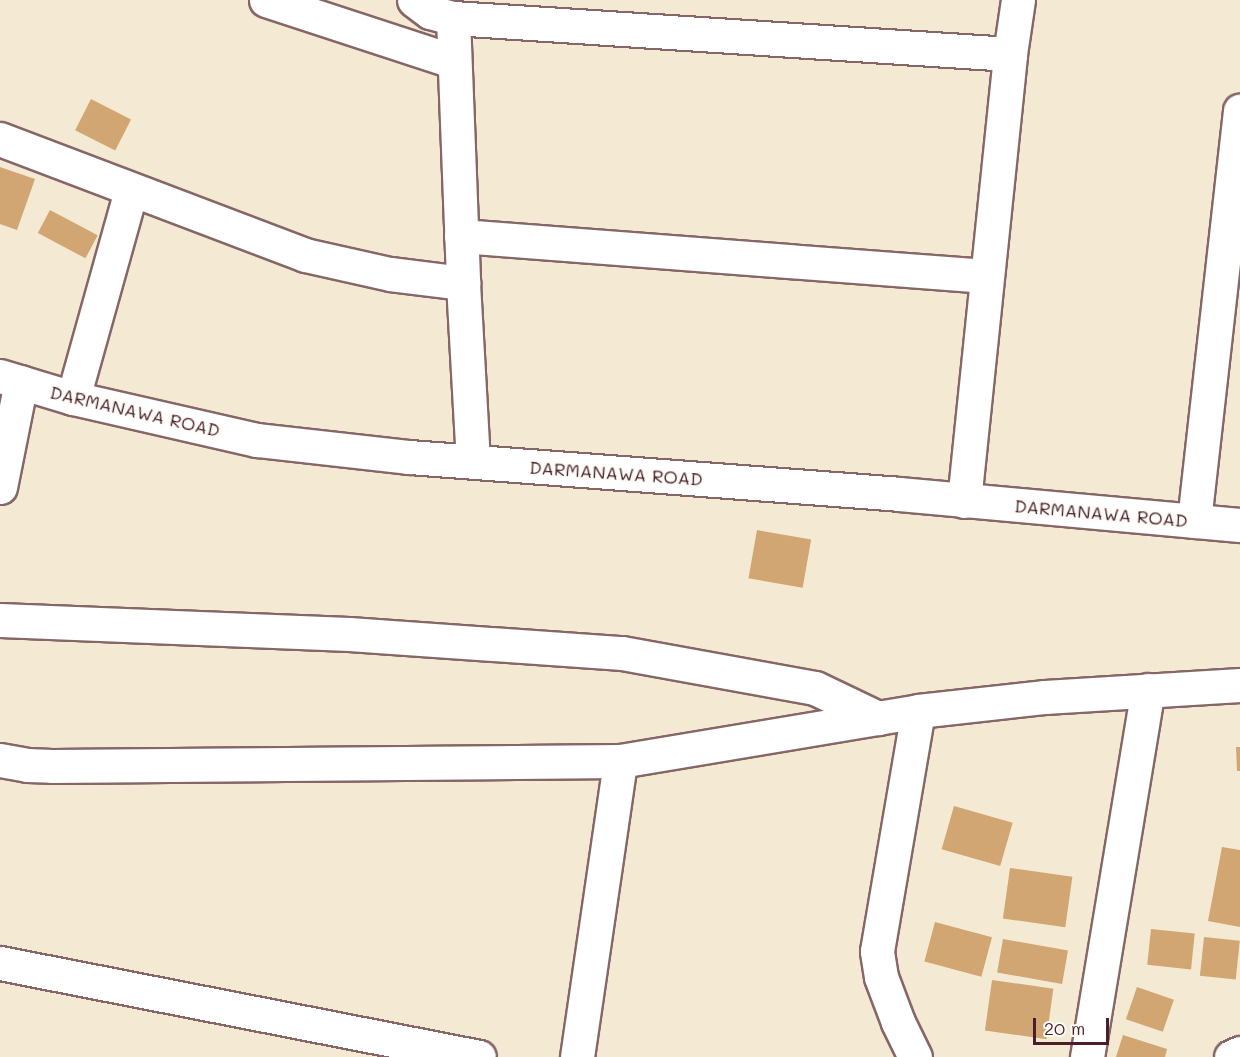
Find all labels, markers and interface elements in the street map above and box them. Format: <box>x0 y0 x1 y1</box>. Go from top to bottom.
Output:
street label: DARMANAWA ROAD <box>48 381 222 441</box>
street label: DARMANAWA ROAD <box>529 456 703 490</box>
street label: DARMANAWA ROAD <box>1014 495 1188 531</box>
scale bar <box>1036 1006 1112 1044</box>
text: 20 m <box>1044 1016 1085 1040</box>

